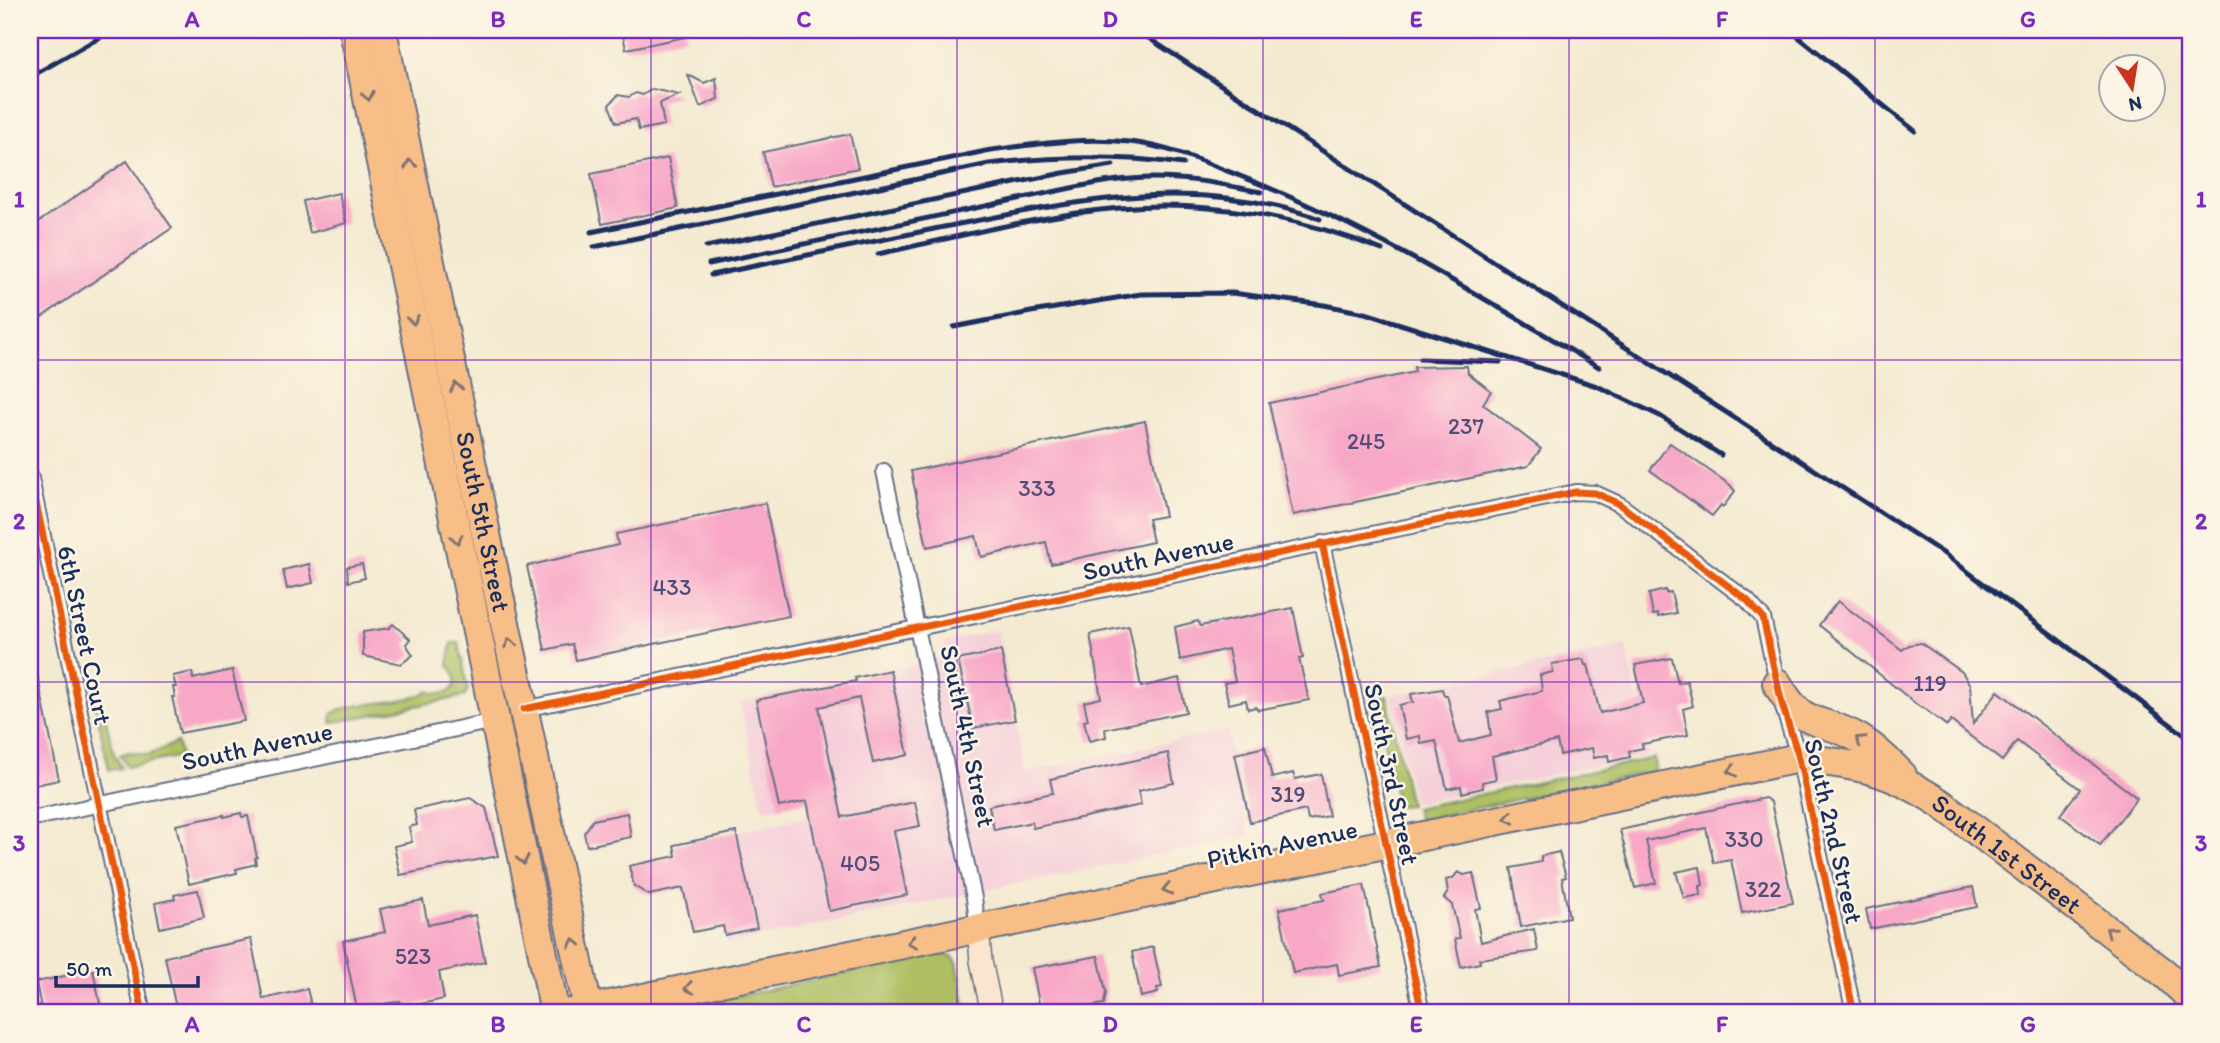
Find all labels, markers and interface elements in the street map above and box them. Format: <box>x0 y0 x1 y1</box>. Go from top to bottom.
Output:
text: A <box>184 5 200 33</box>
text: B <box>491 5 506 33</box>
text: C <box>797 5 812 33</box>
text: D <box>1102 5 1118 33</box>
text: E <box>1410 5 1423 33</box>
text: F <box>1716 5 1729 33</box>
text: G <box>2020 5 2036 33</box>
north arrow <box>2098 52 2168 122</box>
one-way arrow <box>360 90 374 102</box>
text: N <box>2127 92 2144 117</box>
one-way arrow <box>403 158 418 170</box>
text: 1 <box>14 185 25 213</box>
text: 1 <box>2196 185 2207 213</box>
one-way arrow <box>404 314 419 326</box>
one-way arrow <box>449 381 464 393</box>
house number: 237 <box>1448 412 1484 440</box>
house number: 245 <box>1347 427 1385 455</box>
street label: South 5th Street <box>449 428 518 615</box>
house number: 333 <box>1018 474 1056 502</box>
text: 2 <box>13 507 26 535</box>
text: 2 <box>2195 507 2208 535</box>
street label: South Avenue <box>1080 524 1236 588</box>
one-way arrow <box>448 533 463 545</box>
street label: 6th Street Court <box>50 543 120 728</box>
house number: 433 <box>653 573 691 601</box>
one-way arrow <box>503 637 518 649</box>
street label: South 4th Street <box>933 642 1003 830</box>
house number: 119 <box>1913 669 1947 697</box>
street label: South 3rd Street <box>1357 680 1427 868</box>
street label: South Avenue <box>179 714 335 778</box>
street label: South 2nd Street <box>1797 735 1871 927</box>
one-way arrow <box>1854 736 1867 749</box>
one-way arrow <box>1726 763 1738 778</box>
house number: 319 <box>1270 780 1306 808</box>
street label: South 1st Street <box>1926 787 2088 921</box>
one-way arrow <box>1503 809 1515 824</box>
street label: Pitkin Avenue <box>1204 812 1360 876</box>
house number: 330 <box>1724 825 1764 853</box>
text: 3 <box>13 829 26 857</box>
text: 3 <box>2195 829 2208 857</box>
house number: 405 <box>840 849 880 877</box>
one-way arrow <box>514 854 529 866</box>
house number: 322 <box>1745 875 1781 903</box>
one-way arrow <box>1161 881 1173 896</box>
one-way arrow <box>2105 927 2117 940</box>
one-way arrow <box>906 934 918 949</box>
one-way arrow <box>568 937 582 949</box>
house number: 523 <box>395 942 431 970</box>
scale bar <box>56 945 198 989</box>
text: 50 m <box>66 956 113 981</box>
one-way arrow <box>683 980 695 995</box>
text: A <box>184 1010 200 1038</box>
text: B <box>491 1010 506 1038</box>
text: C <box>797 1010 812 1038</box>
text: D <box>1102 1010 1118 1038</box>
text: E <box>1410 1010 1423 1038</box>
text: F <box>1716 1010 1729 1038</box>
text: G <box>2020 1010 2036 1038</box>

